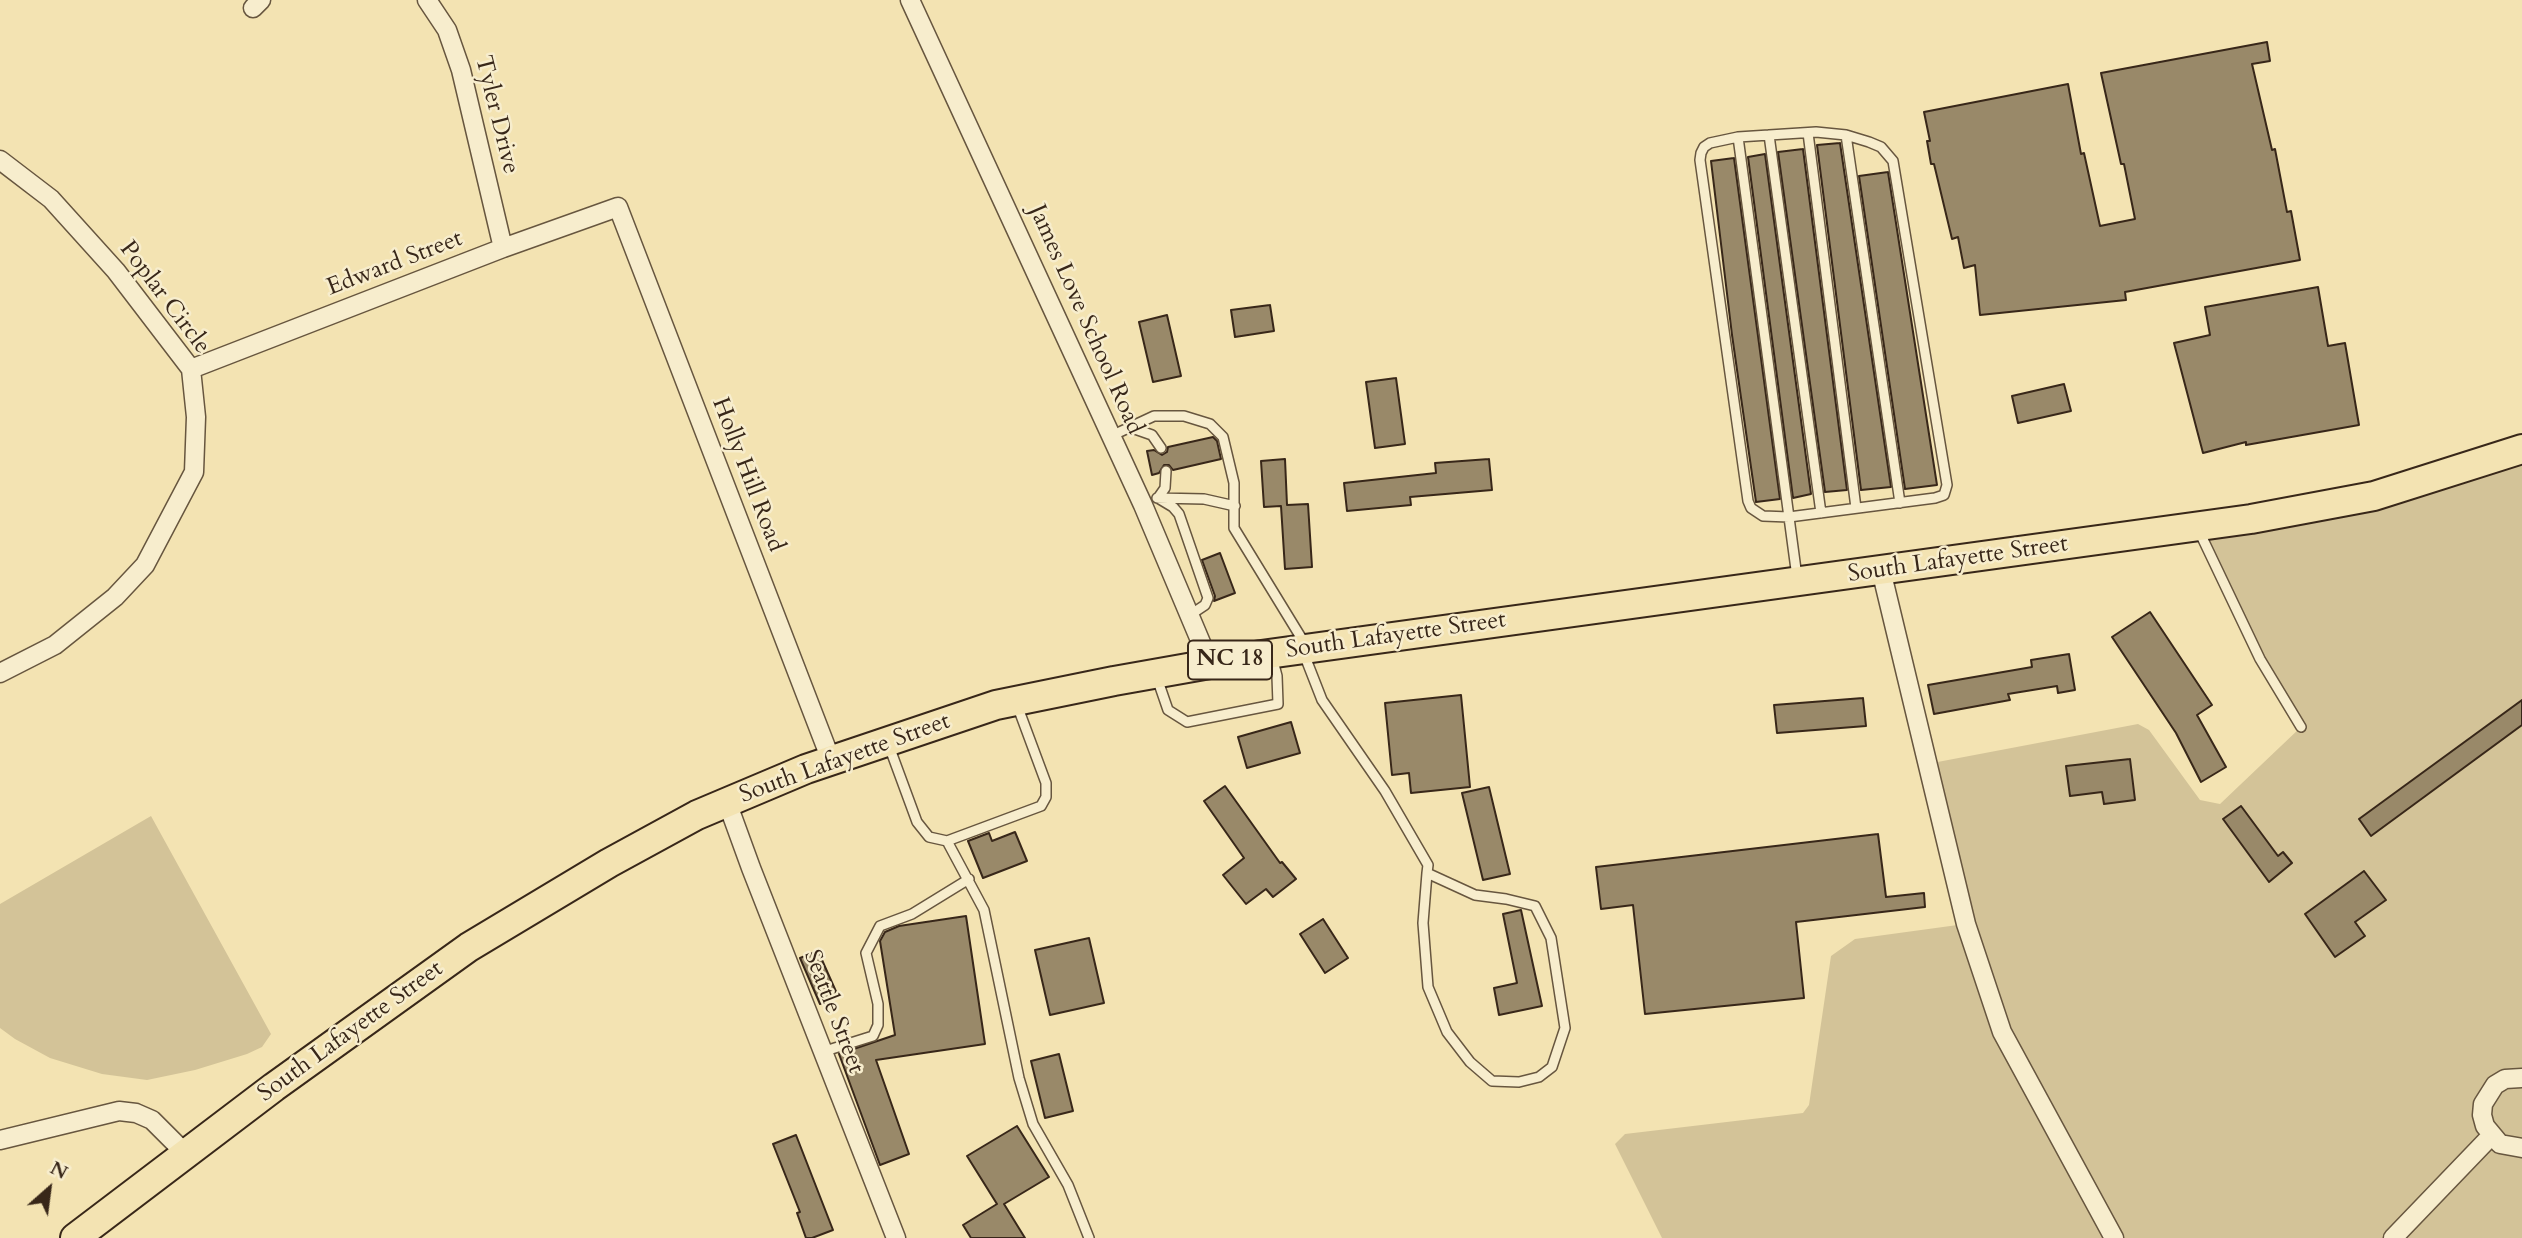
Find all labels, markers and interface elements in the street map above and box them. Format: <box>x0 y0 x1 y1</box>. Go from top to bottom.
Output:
street label: Tyler Drive <box>467 53 525 177</box>
street label: James Love School Road <box>1021 201 1149 439</box>
street label: Edward Street <box>323 225 467 303</box>
street label: Poplar Circle <box>112 236 216 360</box>
street label: Holly Hill Road <box>704 394 790 556</box>
street label: South Lafayette Street <box>1846 530 2070 590</box>
street label: South Lafayette Street <box>1284 606 1508 666</box>
road number: NC 18 <box>1188 640 1272 680</box>
street label: South Lafayette Street <box>736 708 954 810</box>
street label: Seattle Street <box>796 946 870 1078</box>
street label: South Lafayette Street <box>253 955 449 1109</box>
north arrow <box>14 1154 84 1224</box>
text: N <box>45 1155 72 1186</box>

